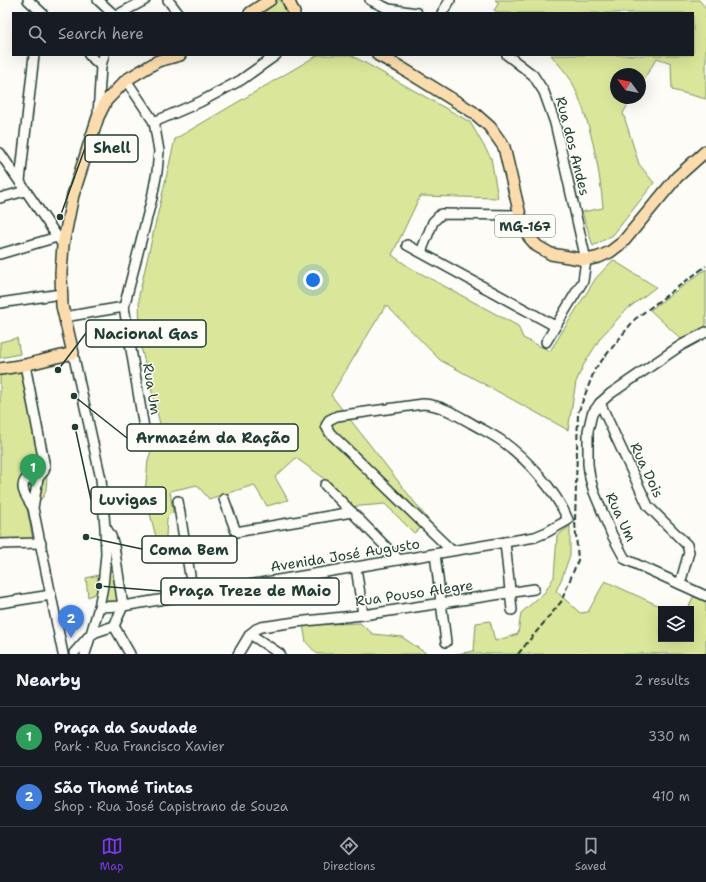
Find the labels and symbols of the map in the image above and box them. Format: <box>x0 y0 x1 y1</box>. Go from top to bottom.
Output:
north arrow <box>610 68 646 104</box>
street label: Rua dos Andes <box>552 95 594 198</box>
callout: Shell <box>85 135 138 162</box>
text: Shell <box>93 138 131 158</box>
road number: MG-167 <box>495 215 555 237</box>
your location <box>303 270 323 290</box>
callout: Nacional Gas <box>86 320 206 347</box>
text: Nacional Gas <box>94 324 198 344</box>
street label: Rua Um <box>139 362 165 416</box>
callout: Armazém da Ração <box>127 424 298 451</box>
text: Armazém da Ração <box>136 428 291 448</box>
street label: Rua Dois <box>626 440 668 501</box>
pin: 1 <box>20 454 46 487</box>
callout: Luvigas <box>91 487 166 514</box>
text: Luvigas <box>99 490 157 510</box>
street label: Rua Um <box>602 490 640 544</box>
street label: Avenida José Augusto <box>269 534 421 576</box>
callout: Coma Bem <box>142 536 237 563</box>
text: Coma Bem <box>149 540 229 560</box>
street label: Rua Pouso Alegre <box>354 576 474 610</box>
callout: Praça Treze de Maio <box>161 578 339 605</box>
text: Praça Treze de Maio <box>169 581 331 601</box>
pin: 2 <box>58 605 84 638</box>

